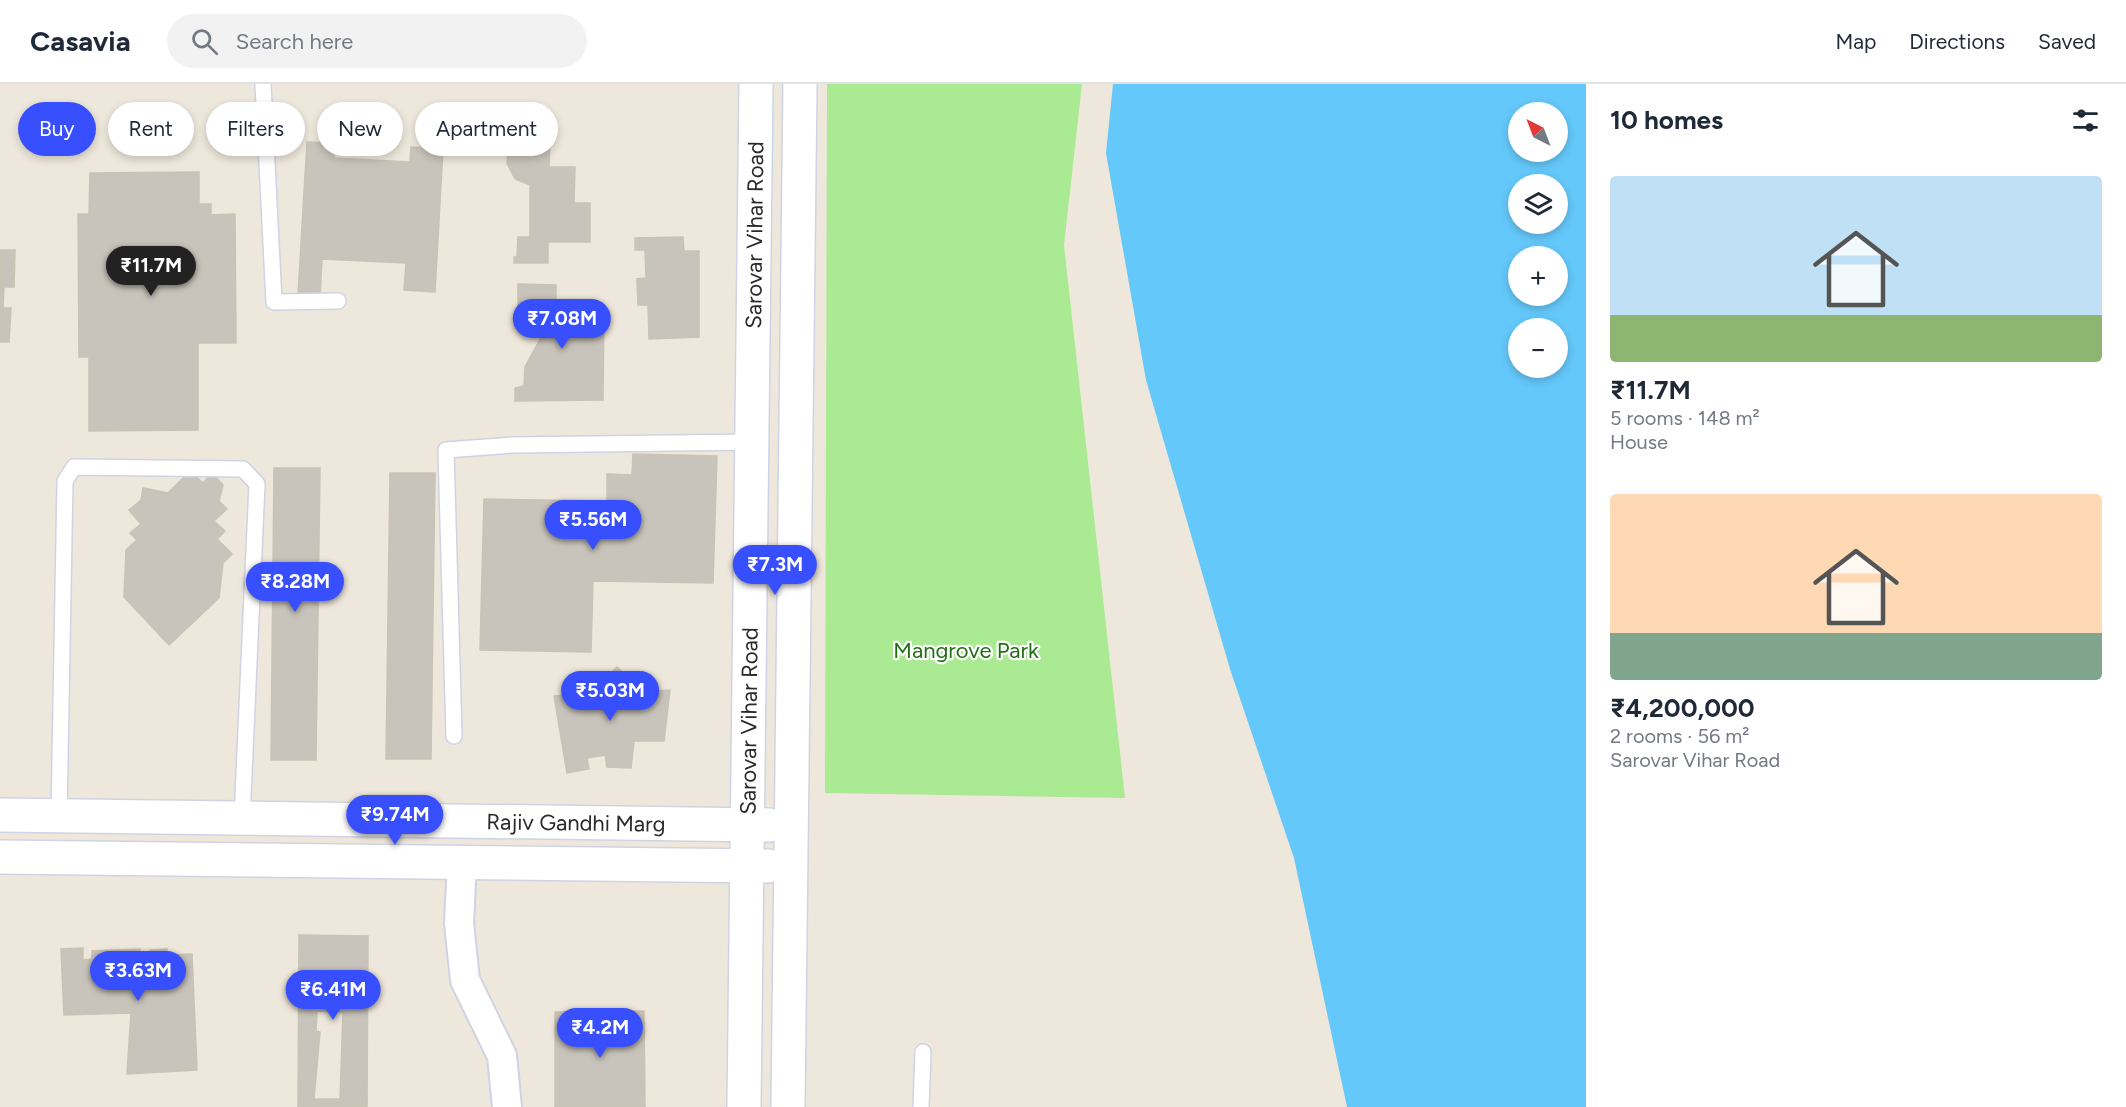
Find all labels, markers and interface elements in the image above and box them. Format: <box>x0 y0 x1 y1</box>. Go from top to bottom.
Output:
search box <box>167 14 587 68</box>
text: Casavia <box>30 24 131 58</box>
icon: search <box>188 25 221 58</box>
text: Search here <box>236 28 353 55</box>
text: Map <box>1835 29 1876 54</box>
text: Directions <box>1909 29 2005 54</box>
text: Saved <box>2038 29 2096 54</box>
chip: Buy <box>18 102 96 156</box>
chip: Rent <box>108 102 194 156</box>
chip: Filters <box>206 102 305 156</box>
chip: New <box>317 102 403 156</box>
chip: Apartment <box>415 102 558 156</box>
north arrow <box>1508 102 1568 162</box>
map controls <box>1508 102 1568 378</box>
text: 10 homes <box>1610 104 1723 136</box>
icon: filters <box>2069 104 2102 137</box>
street label: Sarovar Vihar Road <box>740 141 769 329</box>
button: layers <box>1508 174 1568 234</box>
icon: home <box>1802 215 1910 323</box>
pin: ₹11.7M <box>102 246 200 297</box>
button: + <box>1508 246 1568 306</box>
text: ₹11.7M <box>120 253 182 277</box>
pin: ₹7.08M <box>513 299 611 350</box>
text: ₹7.08M <box>527 306 597 330</box>
button: − <box>1508 318 1568 378</box>
text: ₹11.7M <box>1610 374 1691 406</box>
text: 5 rooms · 148 m² <box>1610 406 1760 430</box>
text: House <box>1610 430 1668 454</box>
pin: ₹5.56M <box>544 500 642 551</box>
text: ₹5.56M <box>559 507 627 531</box>
icon: home <box>1802 533 1910 641</box>
pin: ₹7.3M <box>733 545 817 596</box>
text: ₹7.3M <box>747 552 803 576</box>
pin: ₹8.28M <box>246 562 344 613</box>
text: ₹8.28M <box>260 569 330 593</box>
street label: Sarovar Vihar Road <box>734 627 764 815</box>
park label: Mangrove Park <box>893 637 1039 664</box>
pin: ₹5.03M <box>561 671 659 722</box>
text: ₹5.03M <box>575 678 645 702</box>
text: ₹4,200,000 <box>1610 692 1755 724</box>
text: 2 rooms · 56 m² <box>1610 724 1749 748</box>
text: Sarovar Vihar Road <box>1610 748 1780 772</box>
pin: ₹9.74M <box>346 795 444 846</box>
text: ₹9.74M <box>360 802 430 826</box>
street label: Rajiv Gandhi Marg <box>486 808 666 838</box>
pin: ₹3.63M <box>89 951 187 1002</box>
text: ₹3.63M <box>104 958 172 982</box>
pin: ₹6.41M <box>284 970 382 1021</box>
text: ₹6.41M <box>300 977 366 1001</box>
pin: ₹4.2M <box>558 1008 642 1059</box>
text: ₹4.2M <box>571 1015 629 1039</box>

